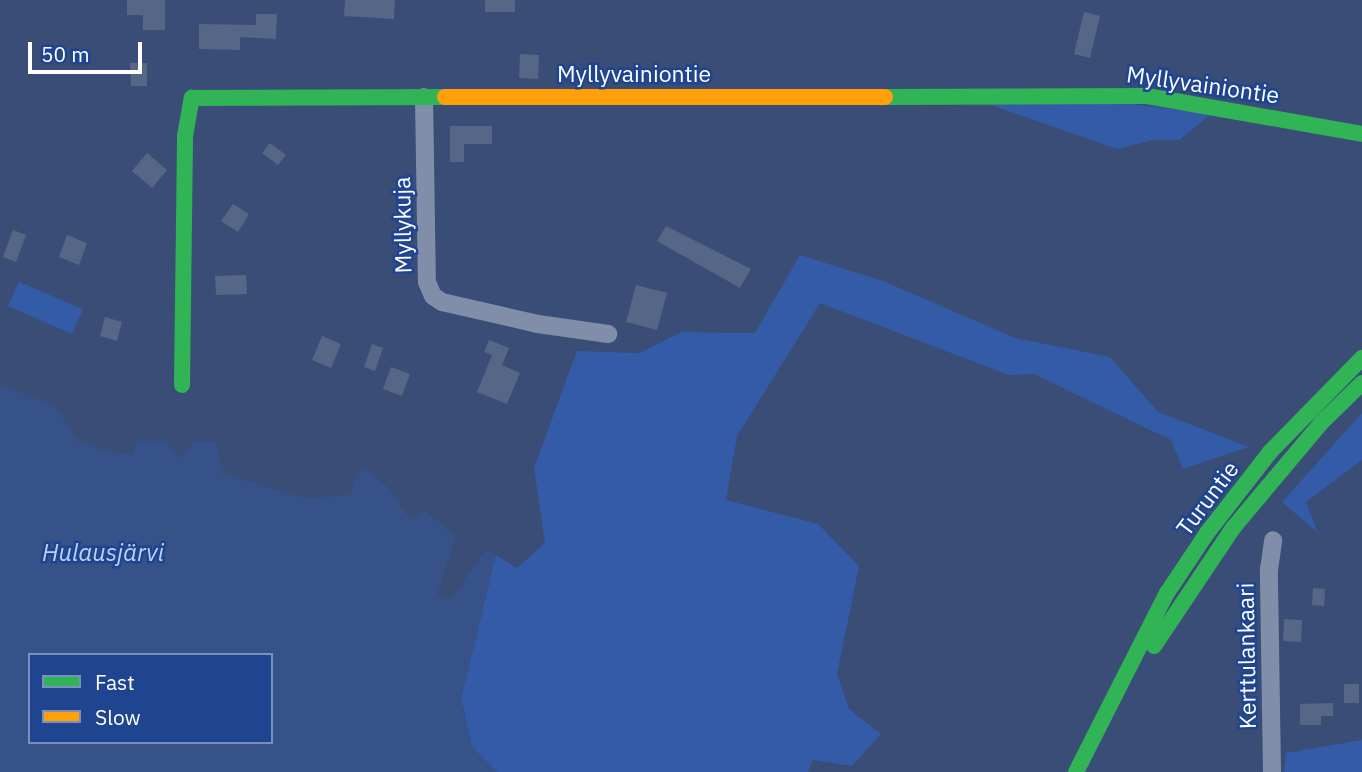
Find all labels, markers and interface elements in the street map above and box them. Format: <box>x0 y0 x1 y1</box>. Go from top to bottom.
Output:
scale bar <box>32 28 145 72</box>
text: 50 m <box>41 40 90 68</box>
street label: Myllyvainiontie <box>557 59 711 87</box>
street label: Myllyvainiontie <box>1125 60 1281 108</box>
street label: Myllykuja <box>387 176 417 274</box>
street label: Turuntie <box>1170 455 1244 541</box>
water label: Hulausjärvi <box>42 539 164 567</box>
street label: Kerttulankaari <box>1231 583 1261 729</box>
legend <box>28 653 273 744</box>
text: Fast <box>95 668 135 696</box>
text: Slow <box>95 703 141 731</box>

